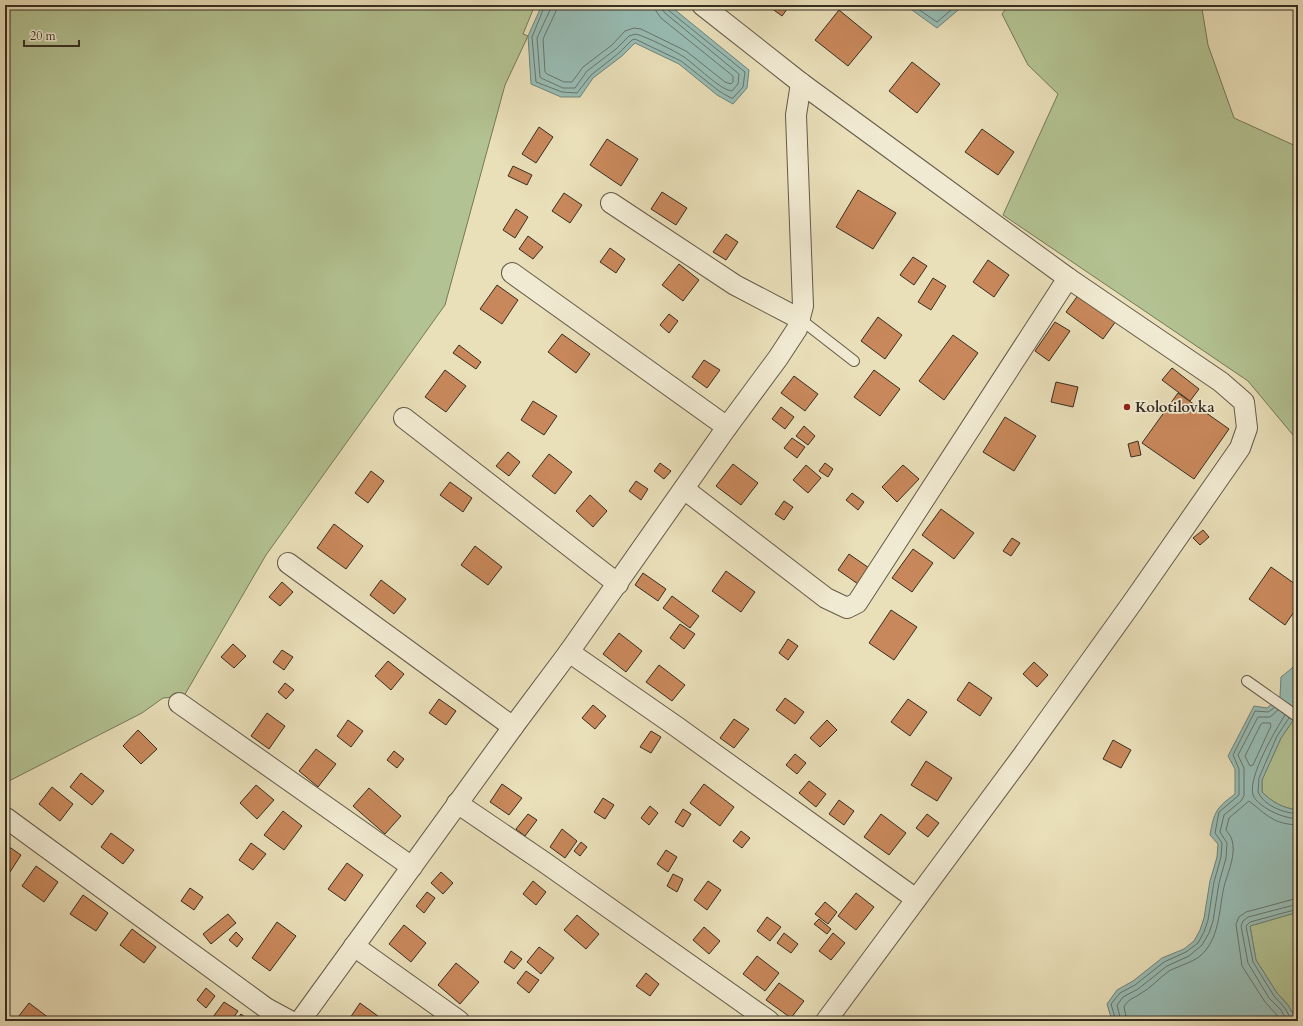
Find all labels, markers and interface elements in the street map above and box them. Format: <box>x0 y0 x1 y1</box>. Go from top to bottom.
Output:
scale bar <box>24 22 79 48</box>
text: 20 m <box>30 28 57 44</box>
place label: Kolotilovka <box>1135 397 1215 417</box>
marker: Kolotilovka <box>1122 402 1132 412</box>

